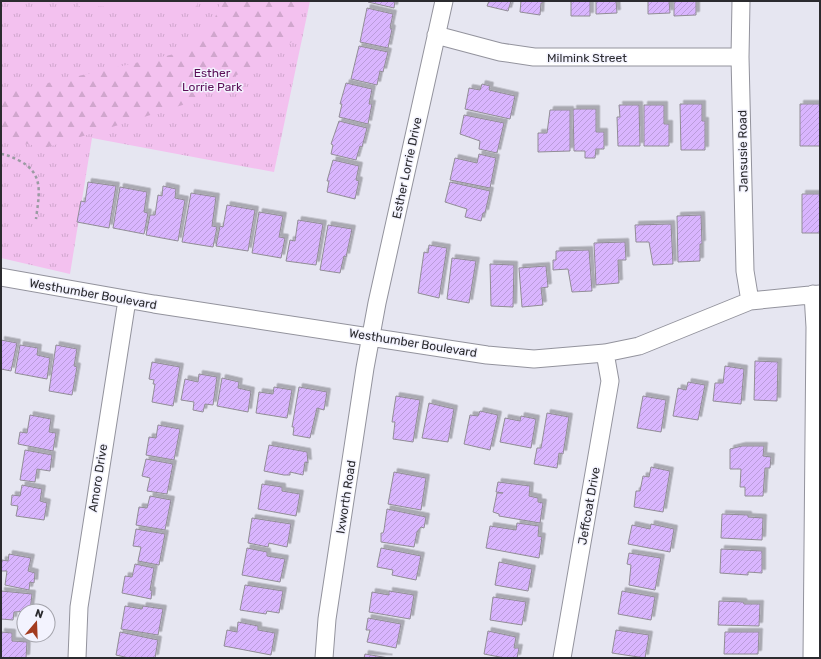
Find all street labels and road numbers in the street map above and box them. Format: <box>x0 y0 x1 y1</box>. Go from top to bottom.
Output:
street label: Milmink Street <box>547 51 627 65</box>
street label: Jansusie Road <box>735 110 751 192</box>
street label: Esther Lorrie Drive <box>389 116 425 220</box>
street label: Westhumber Boulevard <box>28 276 158 312</box>
street label: Westhumber Boulevard <box>348 326 478 360</box>
street label: Amoro Drive <box>86 443 110 513</box>
street label: Ixworth Road <box>333 459 359 535</box>
street label: Jeffcoat Drive <box>575 466 603 546</box>

